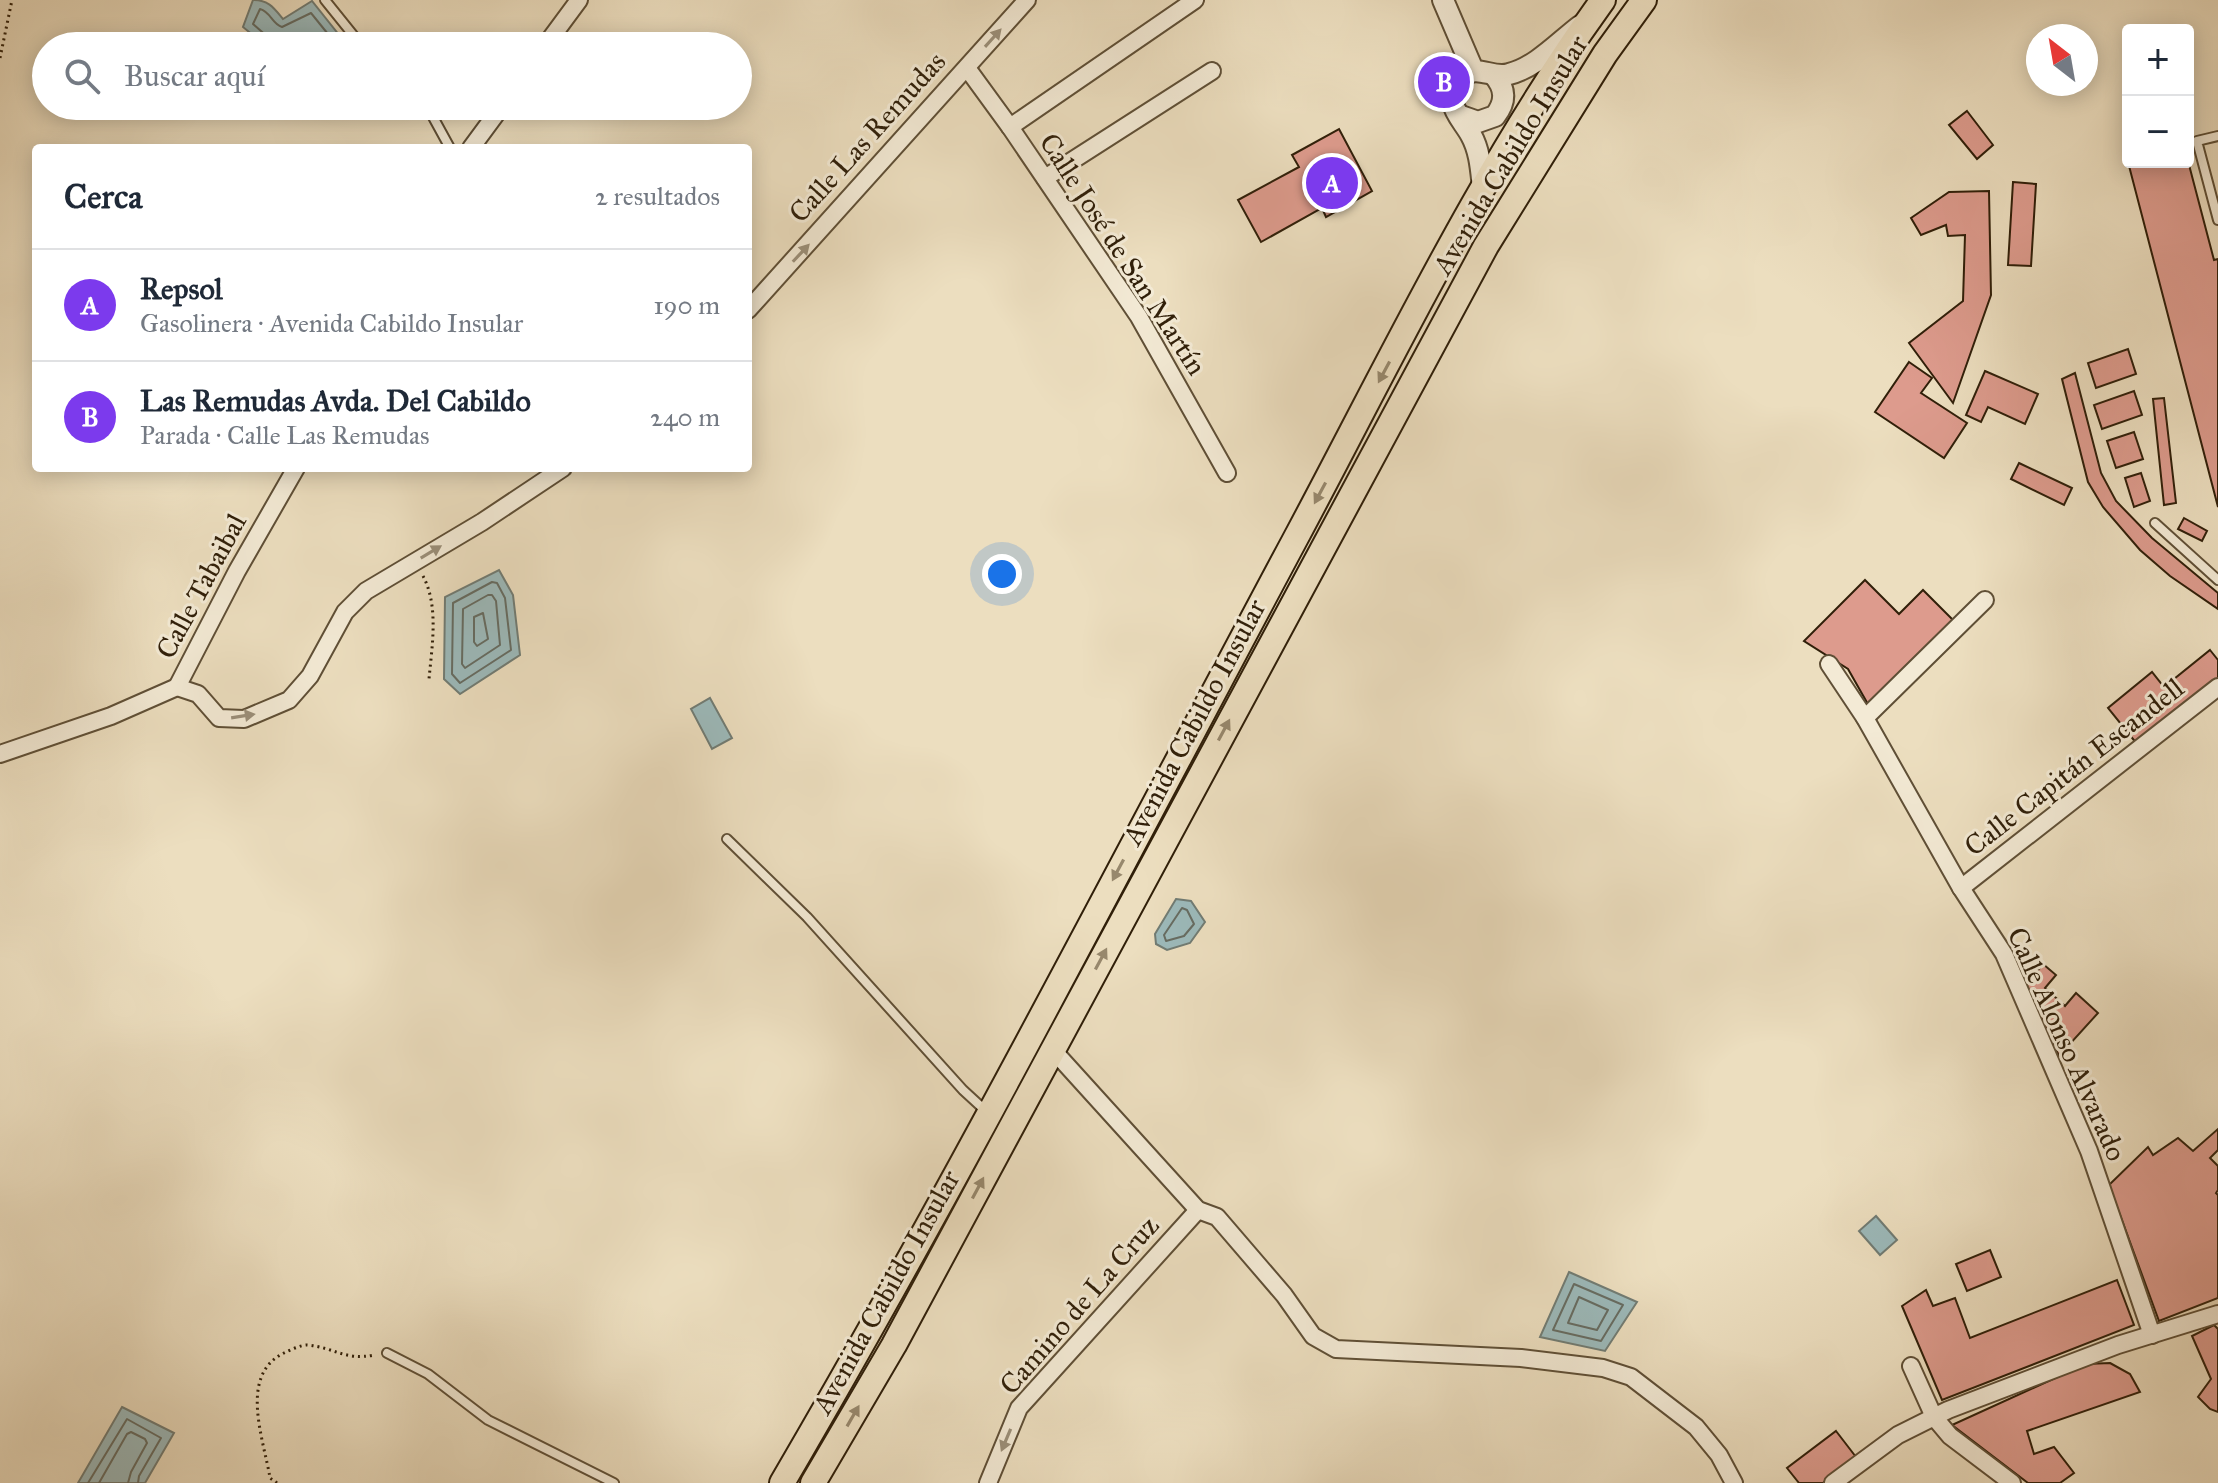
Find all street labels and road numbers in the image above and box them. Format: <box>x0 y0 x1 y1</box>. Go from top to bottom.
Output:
street label: Avenida Cabildo Insular <box>1424 28 1596 282</box>
street label: Calle Las Remudas <box>781 44 953 230</box>
street label: Calle José de San Martín <box>1032 126 1214 382</box>
street label: Calle Tabaibal <box>148 507 254 664</box>
street label: Avenida Cabildo Insular <box>1114 593 1274 852</box>
street label: Calle Capitán Escandell <box>1957 670 2191 864</box>
street label: Calle Alonso Alvarado <box>2000 922 2134 1166</box>
street label: Avenida Cabildo Insular <box>804 1164 968 1421</box>
street label: Camino de La Cruz <box>992 1208 1166 1402</box>

